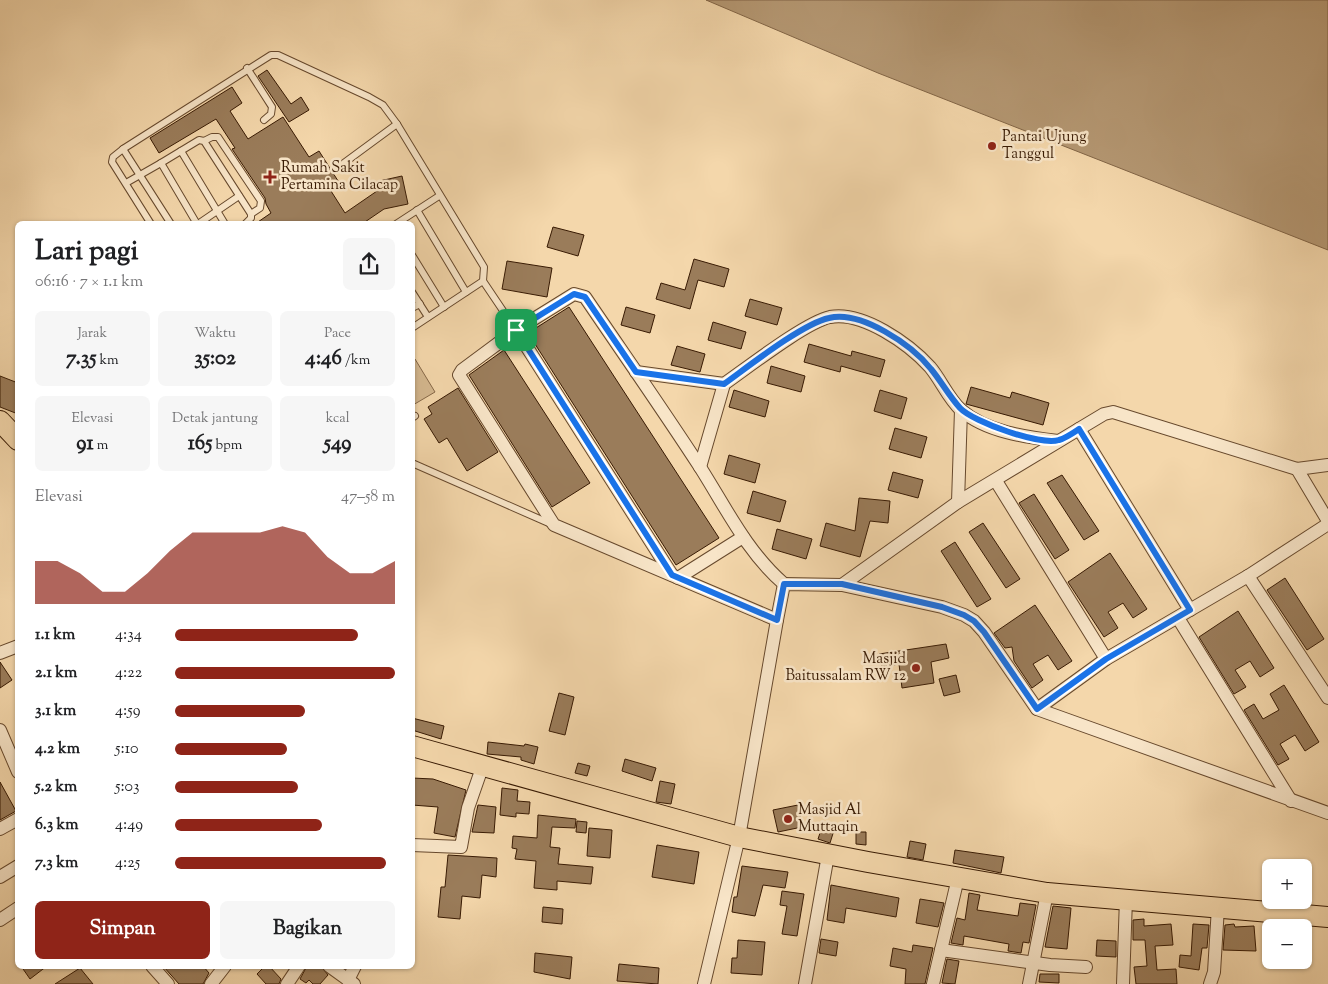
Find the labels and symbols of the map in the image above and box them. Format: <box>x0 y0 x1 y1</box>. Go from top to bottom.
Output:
place label: Pantai Ujung Tanggul <box>1002 127 1087 165</box>
marker: Pantai Ujung Tanggul <box>986 140 998 152</box>
place label: Rumah Sakit Pertamina Cilacap <box>281 158 398 196</box>
marker: Rumah Sakit Pertamina Cilacap <box>263 170 277 184</box>
pin <box>495 309 537 351</box>
place label: Masjid Baitussalam RW 12 <box>785 649 907 687</box>
marker: Masjid Baitussalam RW 12 <box>910 662 922 674</box>
place label: Masjid Al Muttaqin <box>798 800 861 838</box>
marker: Masjid Al Muttaqin <box>782 813 794 825</box>

